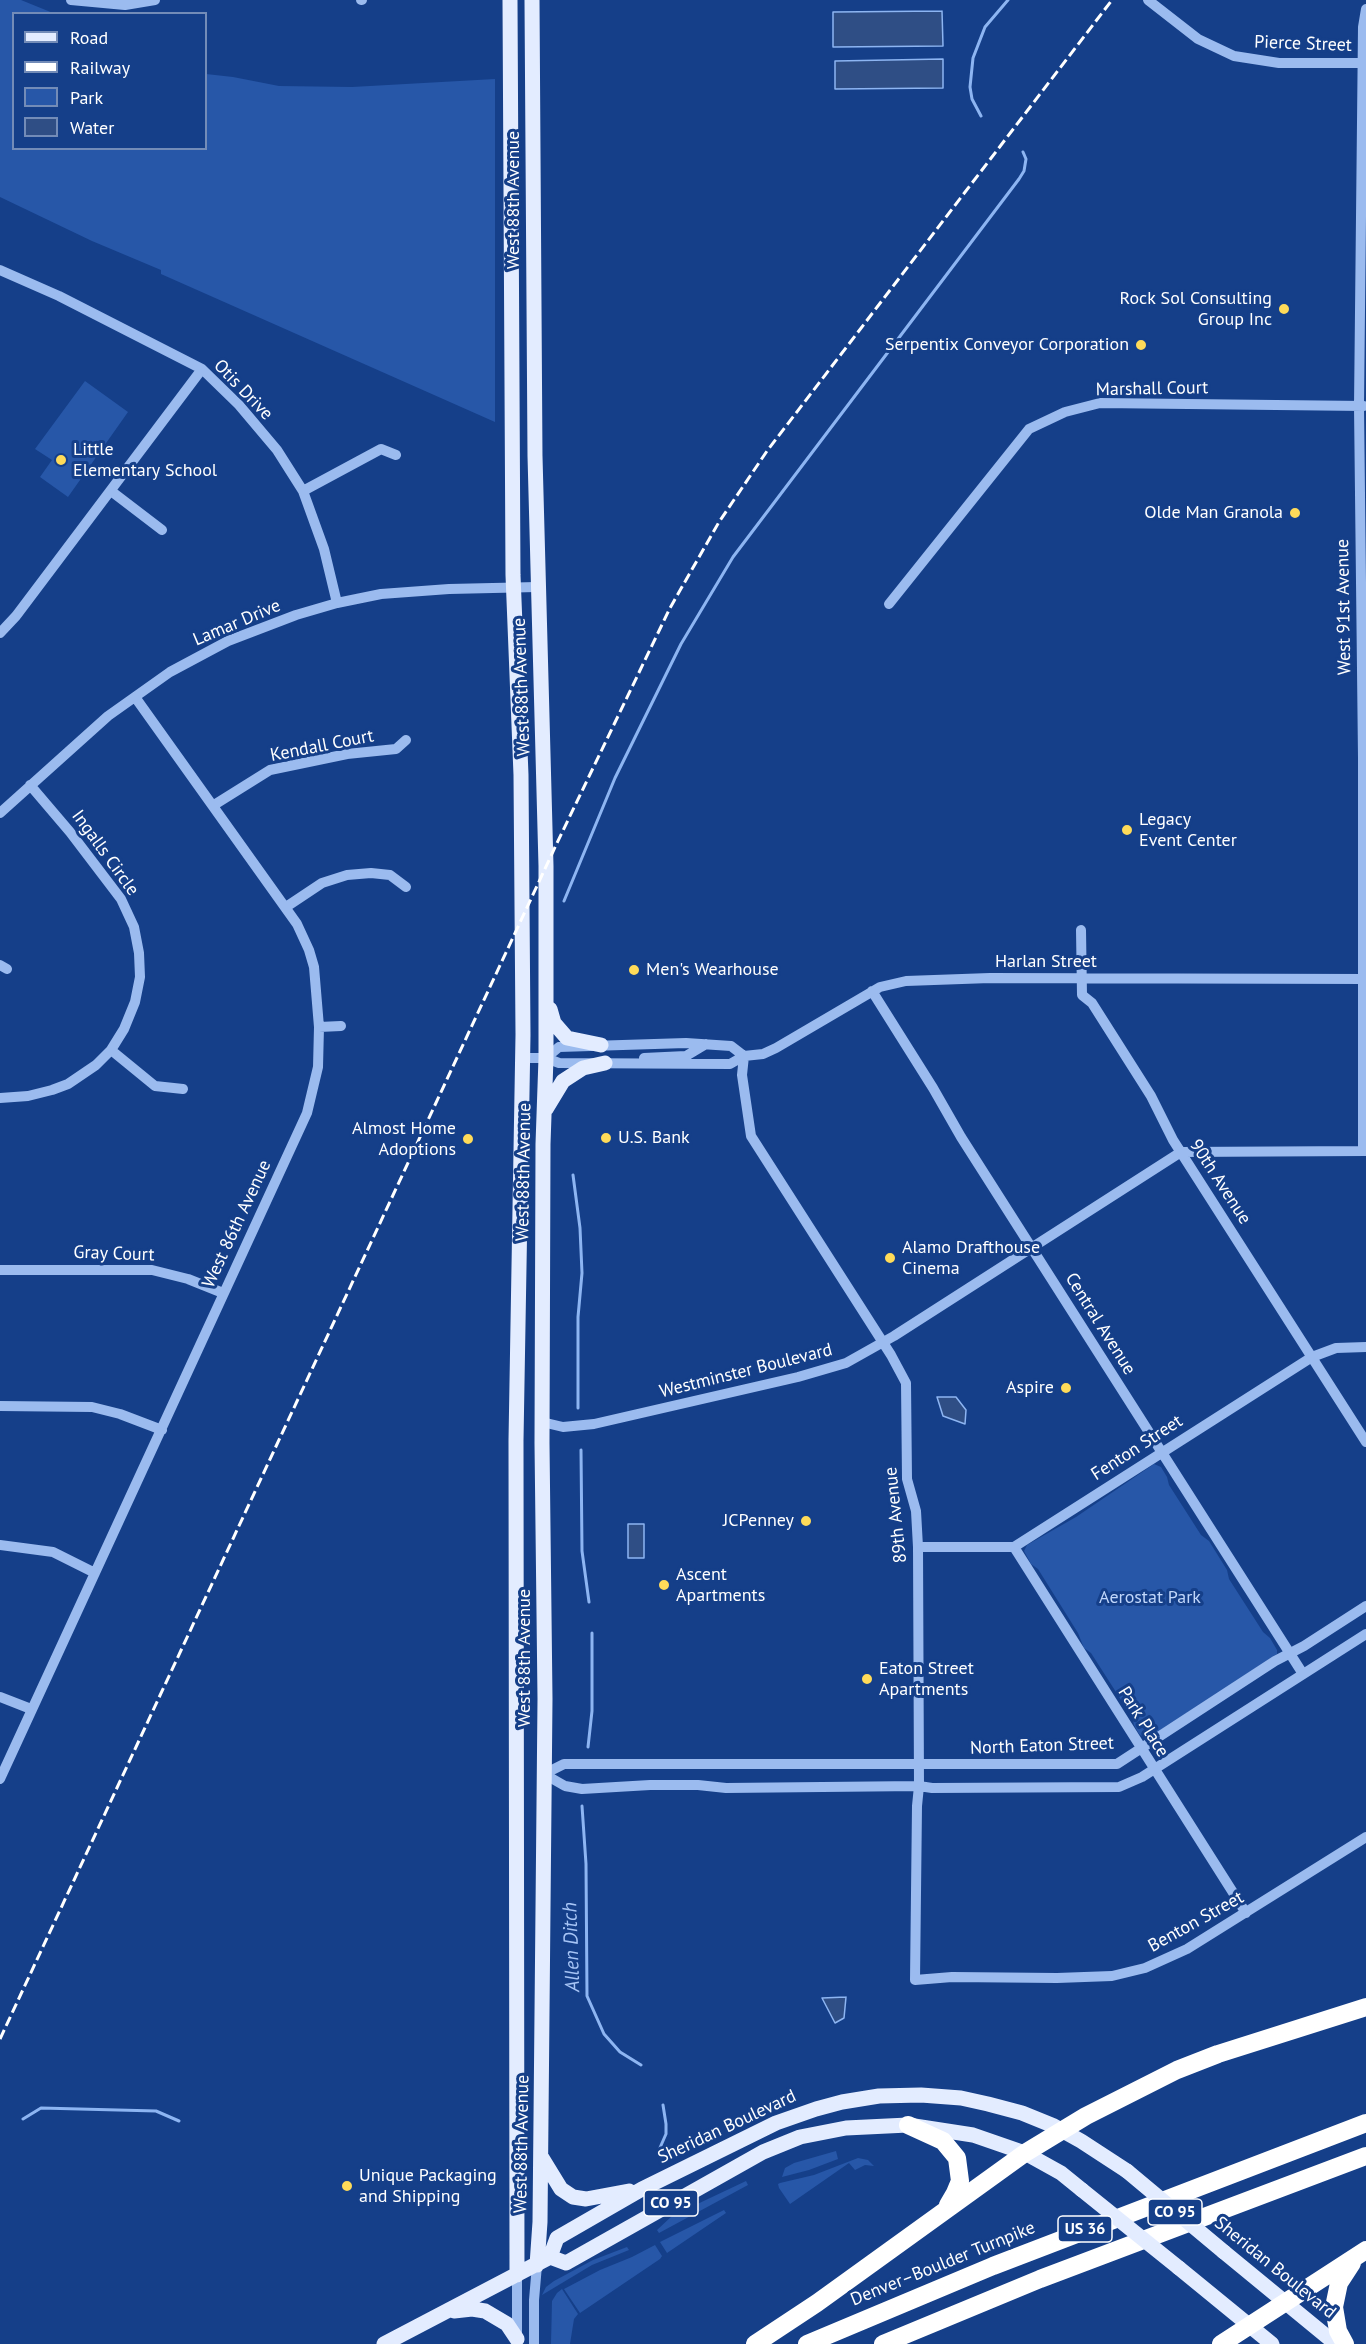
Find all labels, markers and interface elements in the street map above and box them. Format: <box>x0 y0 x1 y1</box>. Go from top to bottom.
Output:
legend <box>12 12 207 150</box>
text: Road <box>70 26 108 49</box>
street label: Pierce Street <box>1254 32 1352 56</box>
text: Railway <box>70 56 130 79</box>
text: Park <box>70 86 103 109</box>
text: Water <box>70 116 114 139</box>
street label: West 88th Avenue <box>503 131 525 269</box>
place label: Rock Sol Consulting Group Inc <box>1120 288 1272 330</box>
marker: Rock Sol Consulting Group Inc <box>1277 302 1291 316</box>
place label: Serpentix Conveyor Corporation <box>885 334 1129 356</box>
marker: Serpentix Conveyor Corporation <box>1134 338 1148 352</box>
street label: Otis Drive <box>209 355 277 425</box>
street label: Marshall Court <box>1095 377 1209 401</box>
place label: Little Elementary School <box>73 439 217 482</box>
marker: Little Elementary School <box>54 453 68 467</box>
place label: Olde Man Granola <box>1144 502 1283 524</box>
marker: Olde Man Granola <box>1288 506 1302 520</box>
street label: West 91st Avenue <box>1332 539 1356 675</box>
street label: Lamar Drive <box>190 595 284 651</box>
street label: West 88th Avenue <box>509 617 535 757</box>
street label: Kendall Court <box>269 725 375 767</box>
street label: Ingalls Circle <box>67 806 143 900</box>
place label: Legacy Event Center <box>1139 809 1237 852</box>
marker: Legacy Event Center <box>1120 823 1134 837</box>
street label: Harlan Street <box>995 951 1097 973</box>
place label: Men's Wearhouse <box>646 959 779 981</box>
marker: Men's Wearhouse <box>627 963 641 977</box>
street label: West 88th Avenue <box>512 1103 536 1241</box>
place label: Almost Home Adoptions <box>352 1118 456 1160</box>
place label: U.S. Bank <box>618 1127 690 1149</box>
marker: U.S. Bank <box>599 1131 613 1145</box>
marker: Almost Home Adoptions <box>461 1132 475 1146</box>
street label: 90th Avenue <box>1185 1136 1255 1228</box>
street label: West 86th Avenue <box>198 1157 276 1291</box>
place label: Alamo Drafthouse Cinema <box>902 1237 1040 1280</box>
street label: Gray Court <box>73 1242 155 1266</box>
marker: Alamo Drafthouse Cinema <box>883 1251 897 1265</box>
street label: Central Avenue <box>1060 1269 1140 1379</box>
street label: Westminster Boulevard <box>657 1339 835 1403</box>
place label: Aspire <box>1006 1377 1054 1399</box>
marker: Aspire <box>1059 1381 1073 1395</box>
street label: Fenton Street <box>1087 1410 1187 1486</box>
street label: 89th Avenue <box>880 1466 912 1564</box>
place label: JCPenney <box>723 1510 794 1532</box>
marker: JCPenney <box>799 1514 813 1528</box>
place label: Ascent Apartments <box>676 1564 765 1606</box>
marker: Ascent Apartments <box>657 1578 671 1592</box>
park label: Aerostat Park <box>1099 1587 1201 1609</box>
street label: West 88th Avenue <box>514 1589 536 1727</box>
place label: Eaton Street Apartments <box>879 1658 974 1700</box>
marker: Eaton Street Apartments <box>860 1672 874 1686</box>
street label: Park Place <box>1113 1683 1173 1761</box>
street label: North Eaton Street <box>970 1733 1114 1759</box>
street label: Benton Street <box>1145 1887 1247 1957</box>
water label: Allen Ditch <box>558 1902 586 1992</box>
street label: West 88th Avenue <box>510 2075 534 2213</box>
street label: Sheridan Boulevard <box>654 2086 800 2168</box>
place label: Unique Packaging and Shipping <box>359 2165 497 2208</box>
marker: Unique Packaging and Shipping <box>340 2179 354 2193</box>
road number: CO 95 <box>644 2190 698 2216</box>
road number: CO 95 <box>1148 2199 1202 2225</box>
street label: Sheridan Boulevard <box>1210 2212 1340 2324</box>
road number: US 36 <box>1058 2216 1112 2242</box>
street label: Denver–Boulder Turnpike <box>848 2217 1038 2311</box>

